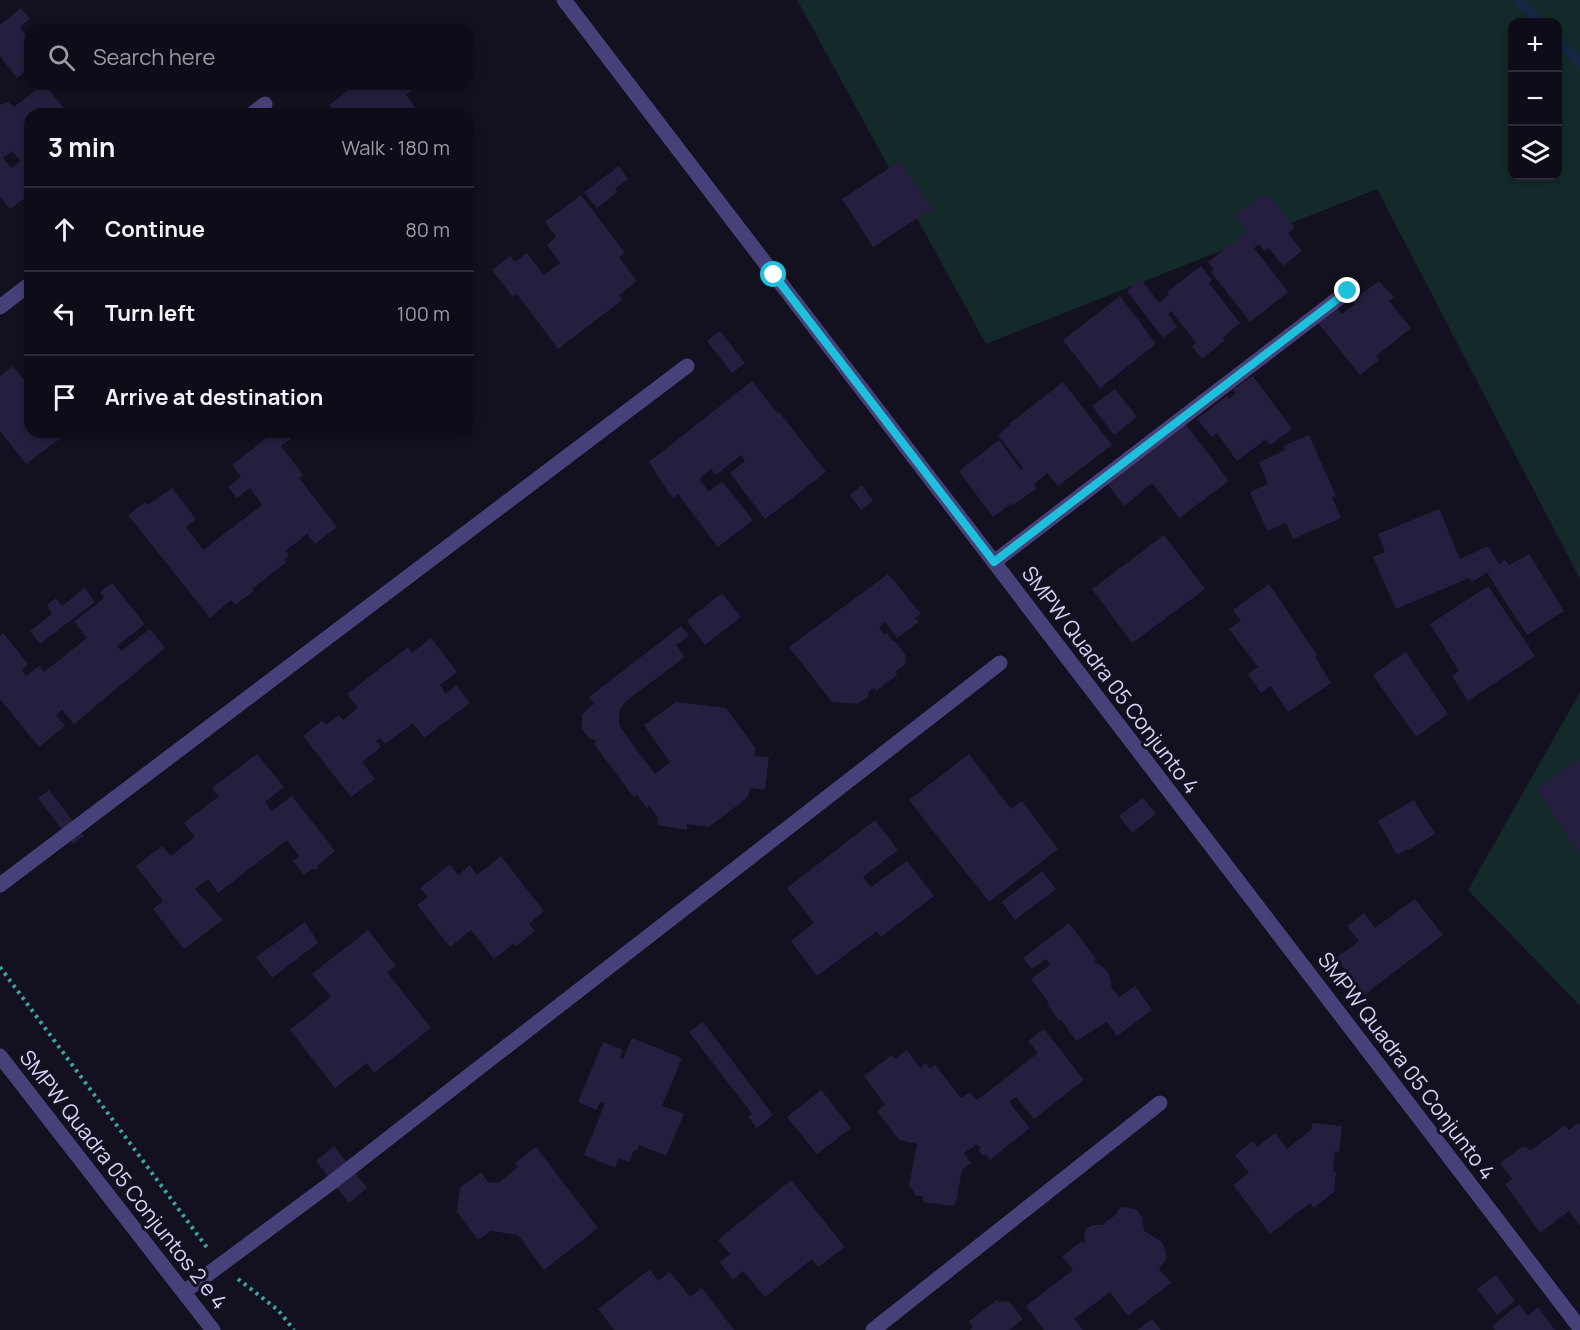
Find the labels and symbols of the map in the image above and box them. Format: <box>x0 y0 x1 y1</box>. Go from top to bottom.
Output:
route start <box>760 261 786 287</box>
route end <box>1334 277 1360 303</box>
street label: SMPW Quadra 05 Conjunto 4 <box>1016 560 1206 799</box>
street label: SMPW Quadra 05 Conjunto 4 <box>1312 946 1502 1185</box>
street label: SMPW Quadra 05 Conjuntos 2 e 4 <box>14 1044 234 1315</box>

